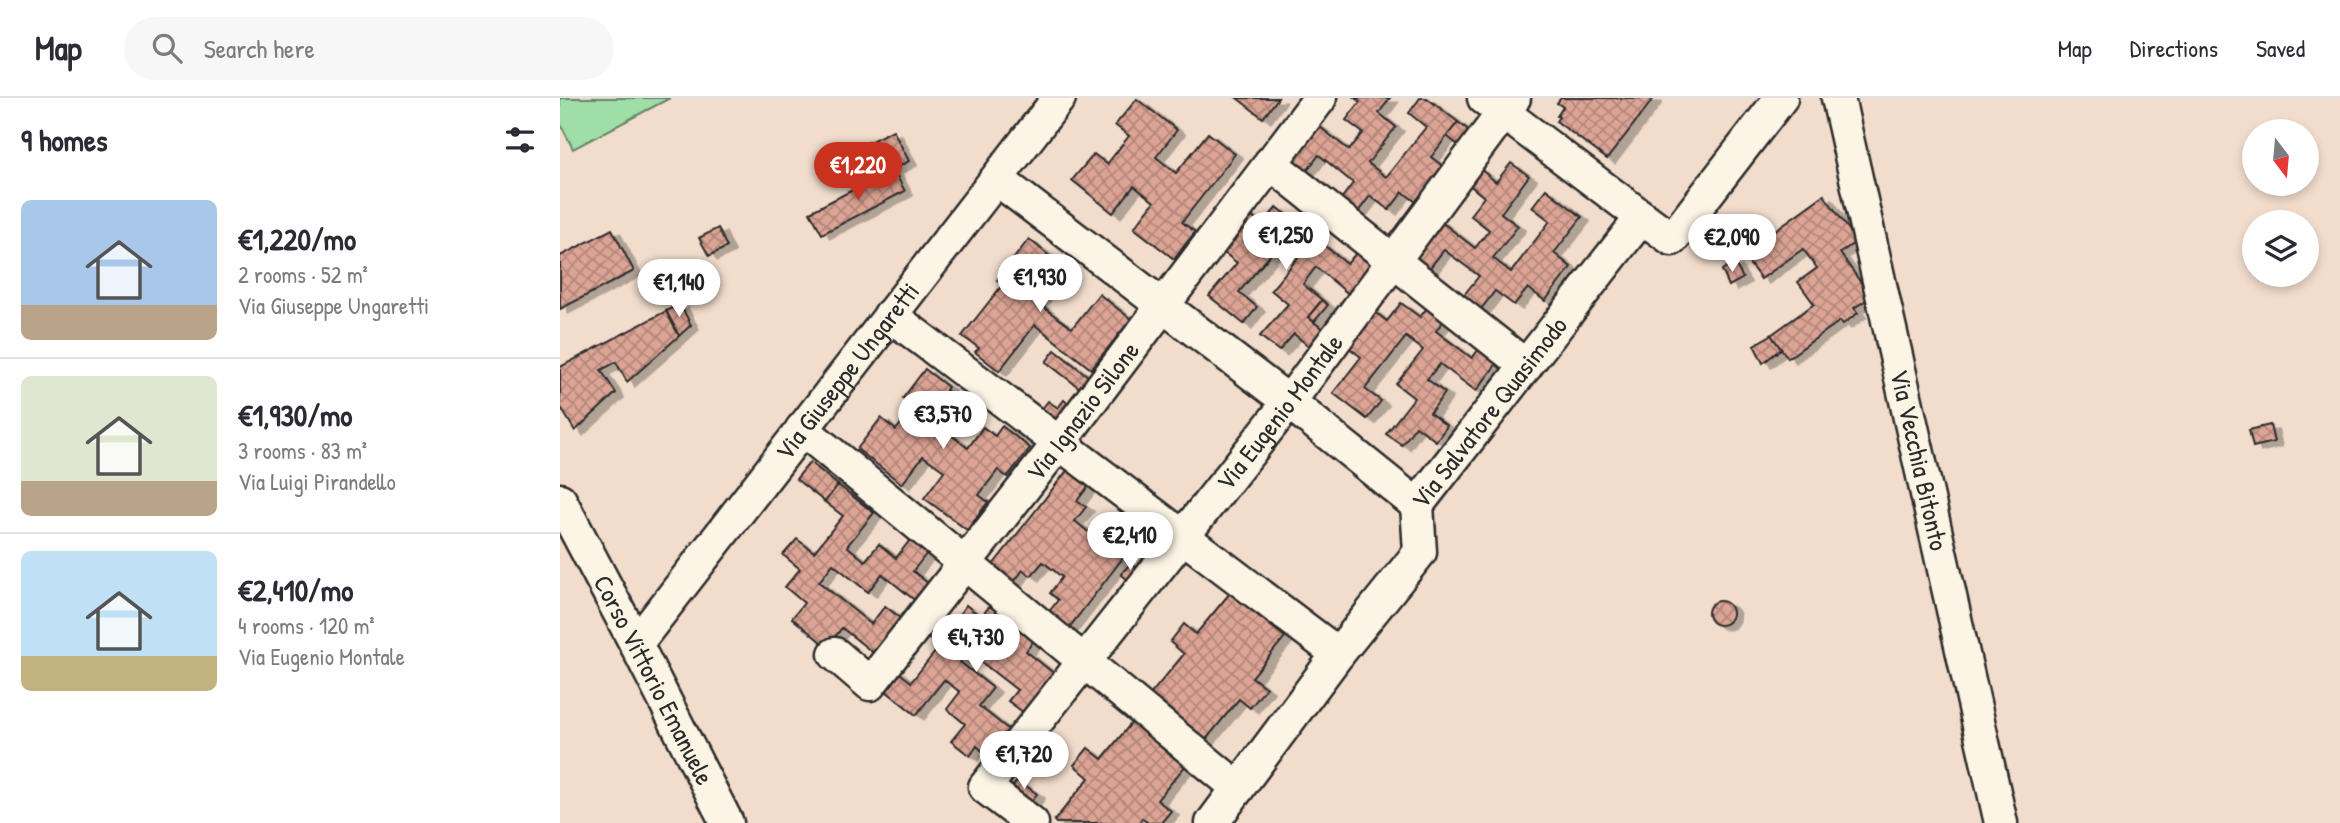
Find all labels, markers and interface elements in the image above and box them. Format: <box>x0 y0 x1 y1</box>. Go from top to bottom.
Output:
search box <box>124 17 614 80</box>
text: Map <box>35 26 82 70</box>
icon: search <box>148 29 186 67</box>
text: Search here <box>204 31 315 66</box>
text: Map <box>2058 32 2092 64</box>
text: Directions <box>2130 32 2218 64</box>
text: Saved <box>2256 32 2305 64</box>
north arrow <box>2242 119 2319 196</box>
map controls <box>2242 119 2319 287</box>
text: 9 homes <box>21 120 108 160</box>
icon: filters <box>501 121 539 159</box>
pin: €1,220 <box>801 142 915 202</box>
text: €1,220 <box>830 149 886 180</box>
button: layers <box>2242 210 2319 287</box>
pin: €1,250 <box>1229 212 1343 272</box>
pin: €2,090 <box>1675 214 1789 274</box>
text: €1,220/mo <box>238 219 356 259</box>
text: €1,250 <box>1259 219 1313 250</box>
text: €2,090 <box>1704 221 1760 252</box>
icon: home <box>77 228 161 312</box>
pin: €1,930 <box>983 254 1097 314</box>
text: 2 rooms · 52 m² <box>238 259 368 290</box>
pin: €1,140 <box>622 260 736 319</box>
text: €1,930 <box>1013 261 1067 292</box>
text: €1,140 <box>653 266 705 297</box>
street label: Via Giuseppe Ungaretti <box>767 275 927 467</box>
text: Via Giuseppe Ungaretti <box>238 290 429 321</box>
street label: Via Salvatore Quasimodo <box>1403 309 1575 515</box>
street label: Via Eugenio Montale <box>1208 327 1351 497</box>
street label: Via Ignazio Silone <box>1018 334 1147 488</box>
street label: Via Vecchia Bitonto <box>1883 366 1957 554</box>
pin: €3,570 <box>886 392 1000 451</box>
text: €1,930/mo <box>238 395 352 435</box>
text: €3,570 <box>914 398 972 429</box>
icon: home <box>77 404 161 488</box>
text: 3 rooms · 83 m² <box>238 435 367 466</box>
text: Via Luigi Pirandello <box>238 466 396 497</box>
pin: €2,410 <box>1073 512 1187 572</box>
text: €2,410 <box>1103 519 1157 550</box>
street label: Corso Vittorio Emanuele <box>586 569 723 791</box>
text: €2,410/mo <box>238 570 353 610</box>
icon: home <box>77 579 161 663</box>
text: 4 rooms · 120 m² <box>238 610 375 641</box>
pin: €4,730 <box>919 614 1033 674</box>
text: €4,730 <box>948 621 1004 652</box>
text: Via Eugenio Montale <box>238 641 405 672</box>
pin: €1,720 <box>967 732 1081 791</box>
text: €1,720 <box>996 738 1052 769</box>

